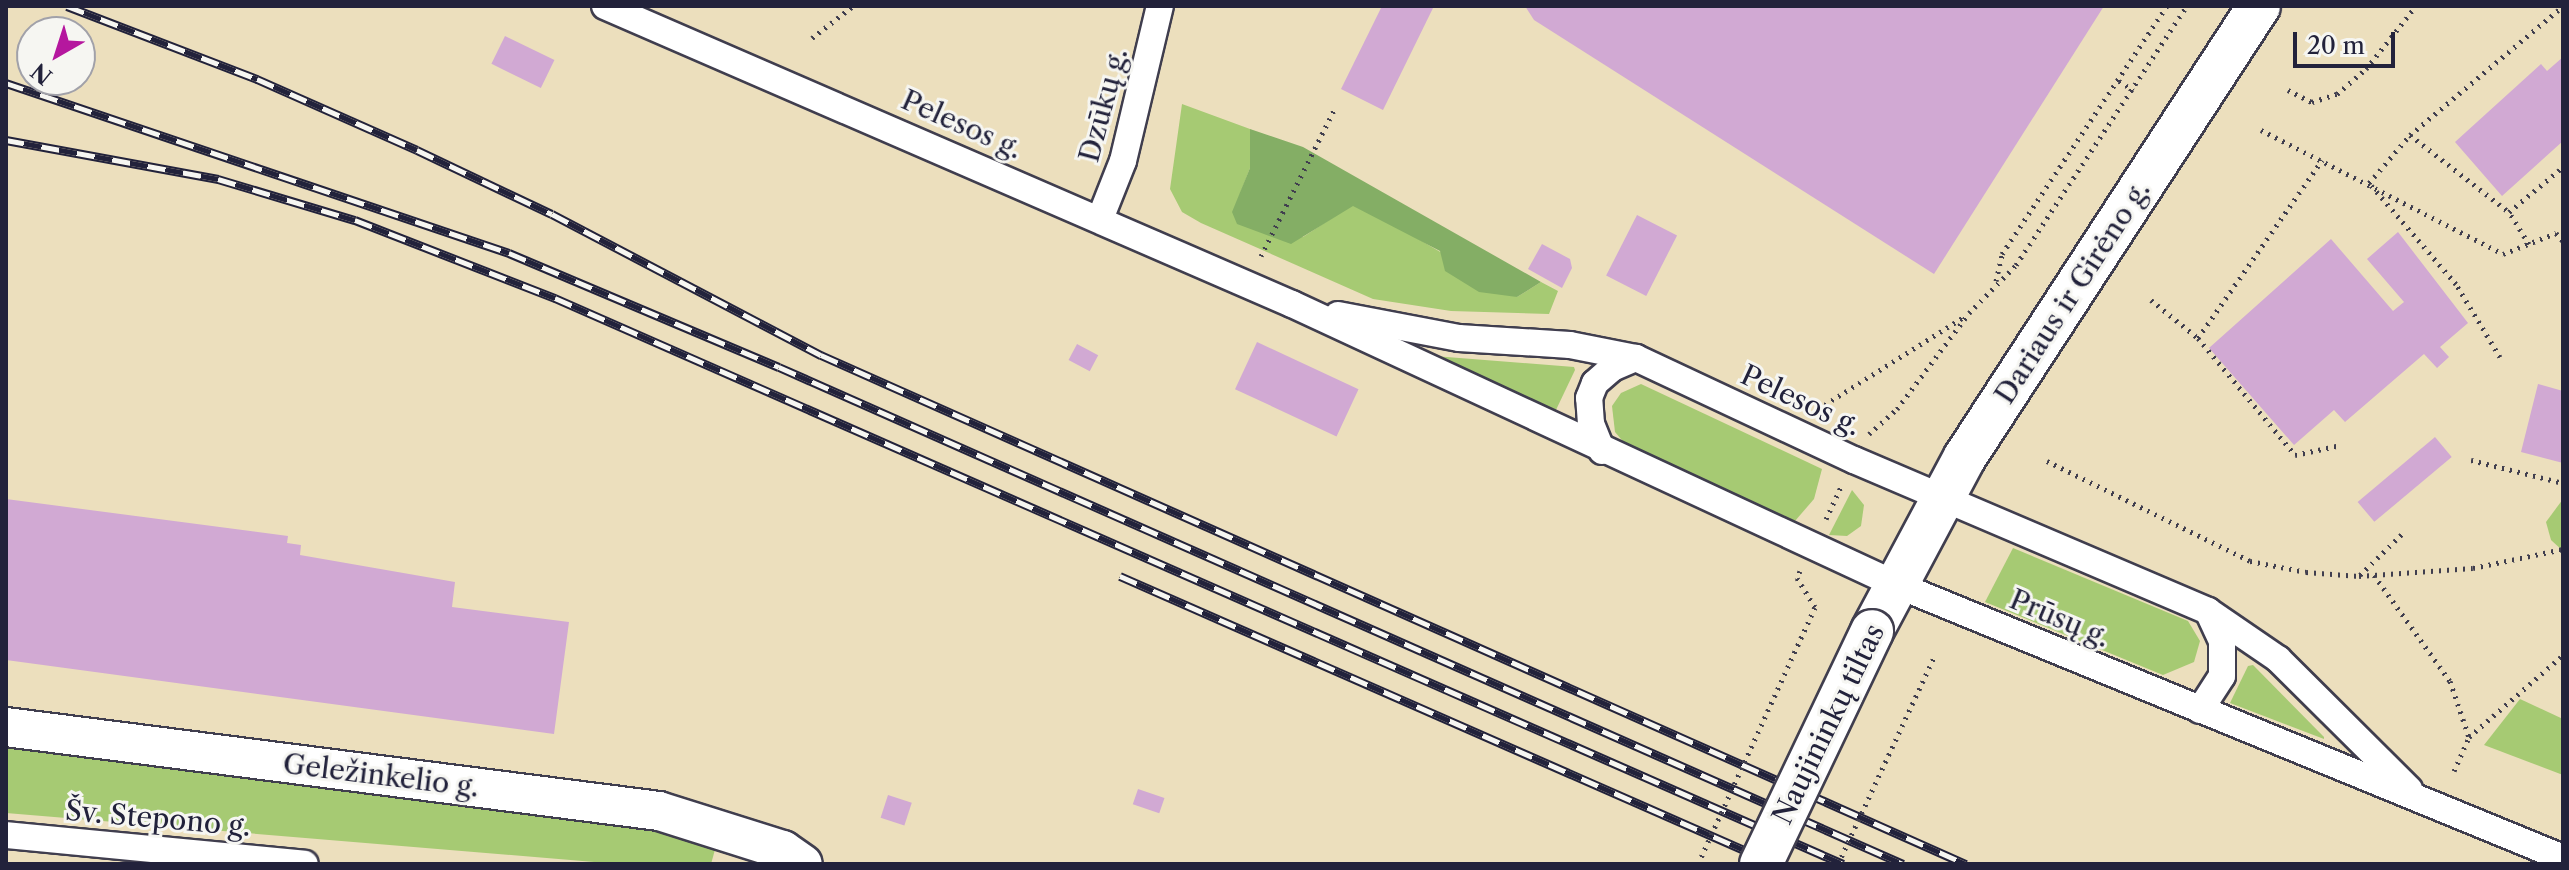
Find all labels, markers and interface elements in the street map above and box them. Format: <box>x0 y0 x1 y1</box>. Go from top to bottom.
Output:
north arrow <box>16 16 96 96</box>
scale bar <box>2297 16 2399 66</box>
text: 20 m <box>2307 31 2365 60</box>
street label: Dzūkų g. <box>1072 44 1134 166</box>
text: N <box>26 57 58 90</box>
street label: Pelesos g. <box>896 83 1028 165</box>
street label: Dariaus ir Girėno g. <box>1987 174 2157 410</box>
street label: Pelesos g. <box>1736 358 1866 442</box>
street label: Prūsų g. <box>2005 582 2115 654</box>
street label: Naujininkų tiltas <box>1765 618 1891 830</box>
street label: Geležinkelio g. <box>281 746 481 804</box>
street label: Šv. Stepono g. <box>64 793 252 843</box>

